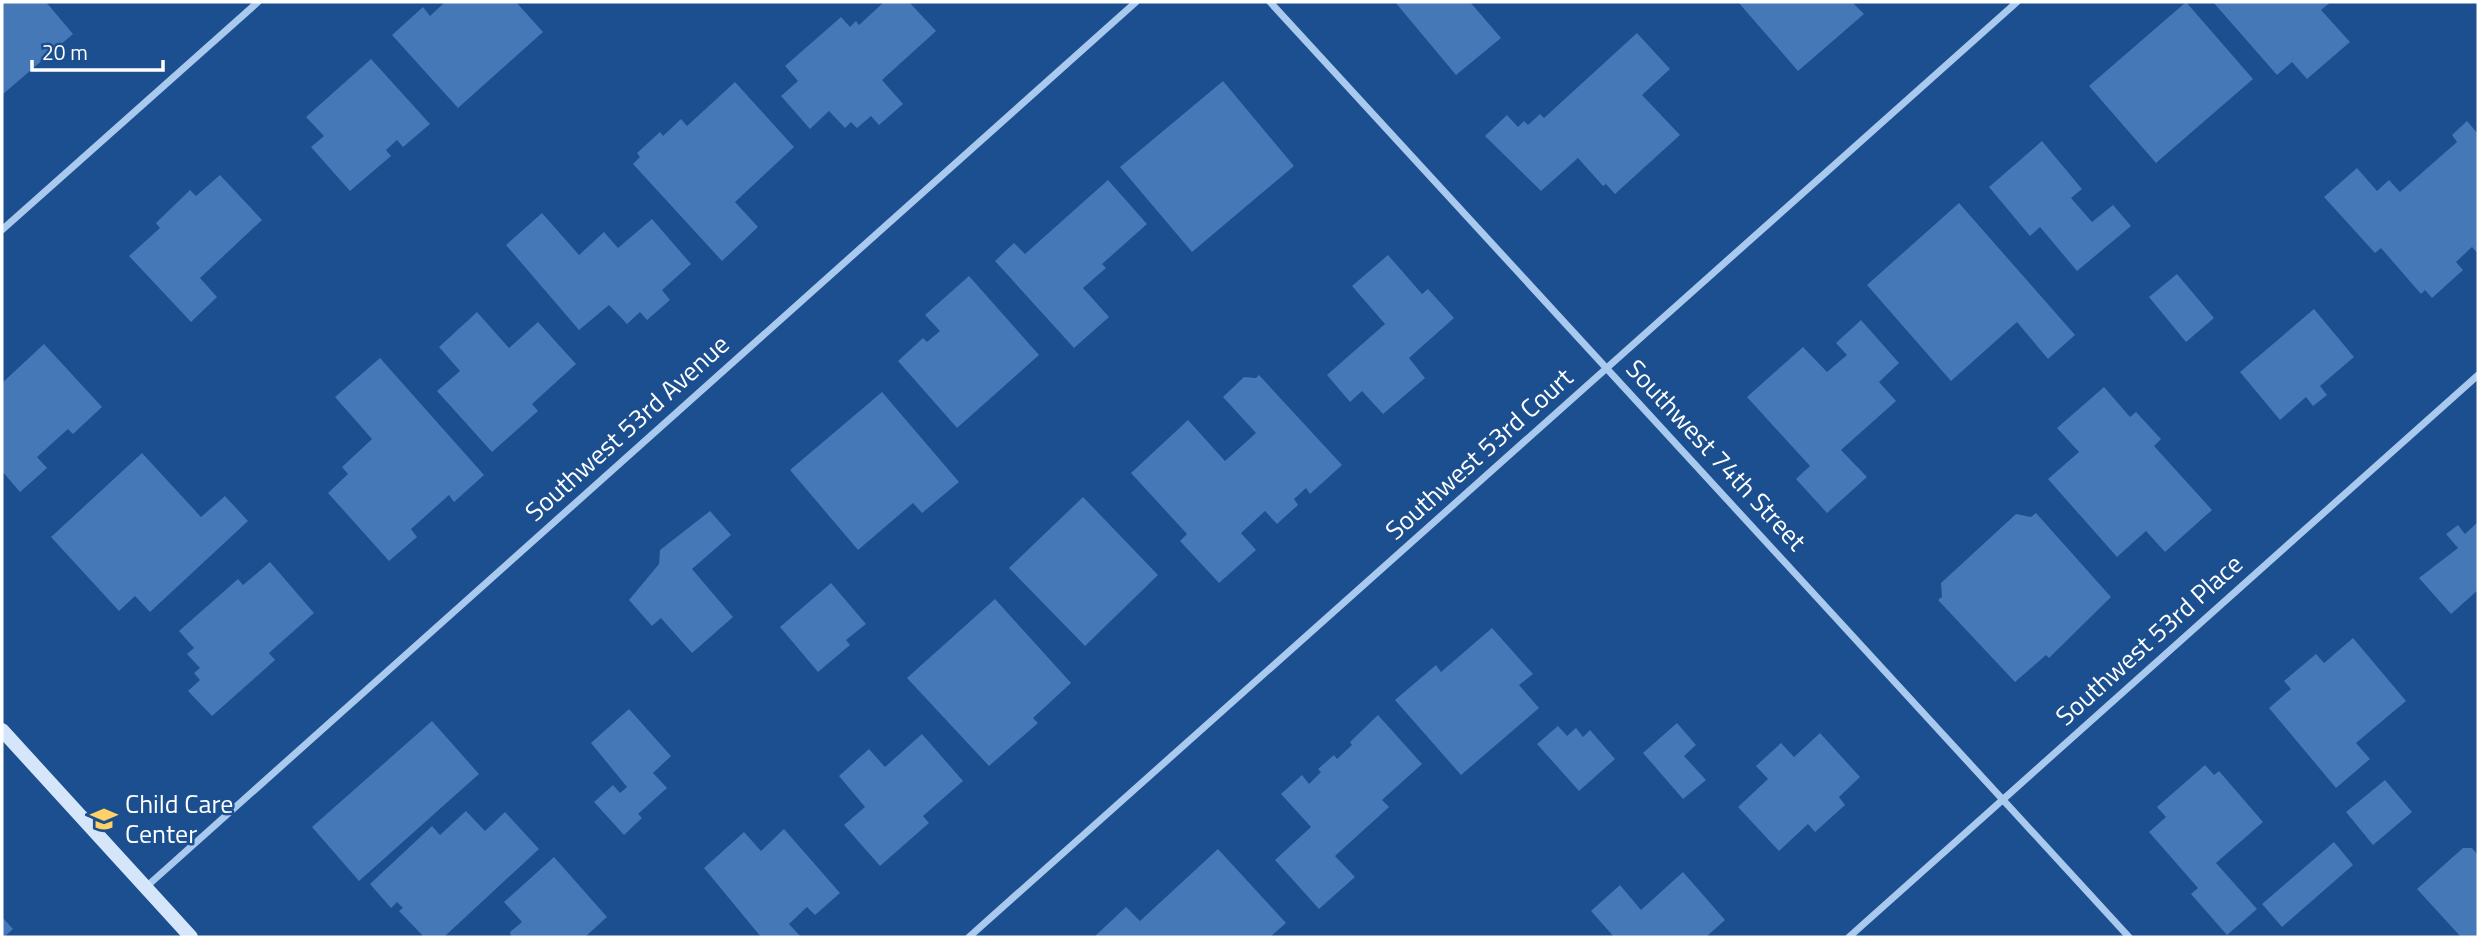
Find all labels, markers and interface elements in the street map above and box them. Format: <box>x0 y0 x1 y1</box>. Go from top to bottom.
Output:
scale bar <box>32 28 163 72</box>
text: 20 m <box>42 36 88 68</box>
street label: Southwest 53rd Avenue <box>516 325 737 530</box>
street label: Southwest 74th Street <box>1617 350 1816 559</box>
street label: Southwest 53rd Court <box>1376 358 1581 549</box>
street label: Southwest 53rd Place <box>2046 545 2251 735</box>
place label: Child Care Center <box>125 784 233 853</box>
school or university icon: Child Care Center <box>89 804 119 834</box>

